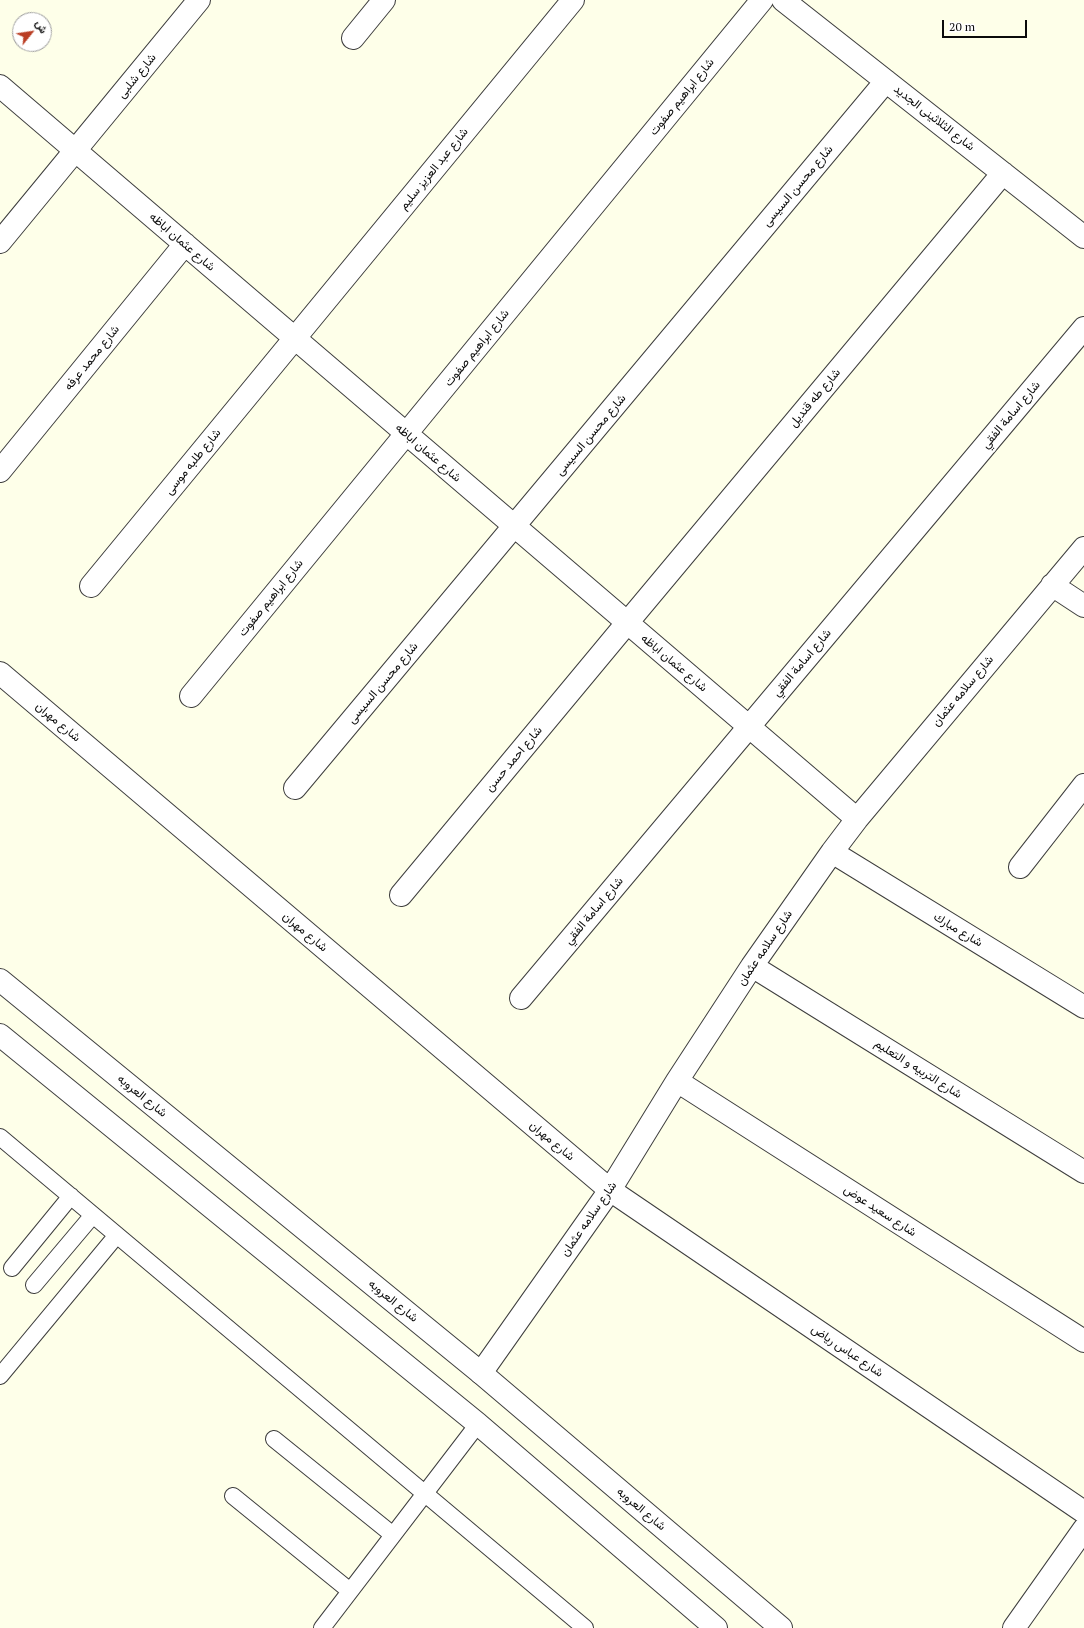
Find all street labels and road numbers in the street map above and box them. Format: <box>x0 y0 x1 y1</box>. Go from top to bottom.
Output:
street label: شارع شلبى <box>115 51 159 101</box>
street label: شارع ابراهيم صفوت <box>647 56 717 138</box>
street label: شارع الثلاثينى الجديد <box>891 82 977 154</box>
street label: شارع عبد العزيز سليم <box>396 125 472 213</box>
street label: شارع محسن السيسى <box>760 142 836 230</box>
street label: شارع عثمان اباظه <box>146 210 218 274</box>
street label: شارع ابراهيم صفوت <box>442 307 512 389</box>
street label: شارع محمد عرفه <box>61 323 123 393</box>
street label: شارع طه قنديل <box>786 366 844 430</box>
street label: شارع اسامة الفقي <box>979 378 1043 452</box>
street label: شارع محسن السيسى <box>553 391 629 479</box>
street label: شارع عثمان اباظه <box>392 421 464 485</box>
street label: شارع طلبه موسى <box>162 426 224 498</box>
street label: شارع ابراهيم صفوت <box>236 557 306 639</box>
street label: شارع اسامة الفقي <box>770 626 834 700</box>
street label: شارع عثمان اباظه <box>638 631 710 695</box>
street label: شارع محسن السيسى <box>345 639 421 727</box>
street label: شارع سلامه عثمان <box>929 653 997 729</box>
street label: شارع مهران <box>33 699 83 745</box>
street label: شارع احمد حسن <box>482 723 546 795</box>
street label: شارع اسامة الفقي <box>562 874 626 948</box>
street label: شارع سلامه عثمان <box>734 908 796 988</box>
street label: شارع مهران <box>280 909 330 955</box>
street label: شارع مبارك <box>931 910 985 950</box>
street label: شارع التربيه و التعليم <box>872 1036 964 1102</box>
street label: شارع العروبه <box>114 1072 170 1120</box>
street label: شارع مهران <box>527 1118 577 1164</box>
street label: شارع سلامه عثمان <box>558 1179 620 1259</box>
street label: شارع سعيد عوض <box>841 1182 919 1240</box>
street label: شارع العروبه <box>365 1277 421 1325</box>
street label: شارع عباس رياض <box>808 1322 886 1380</box>
street label: شارع العروبه <box>614 1484 668 1534</box>

